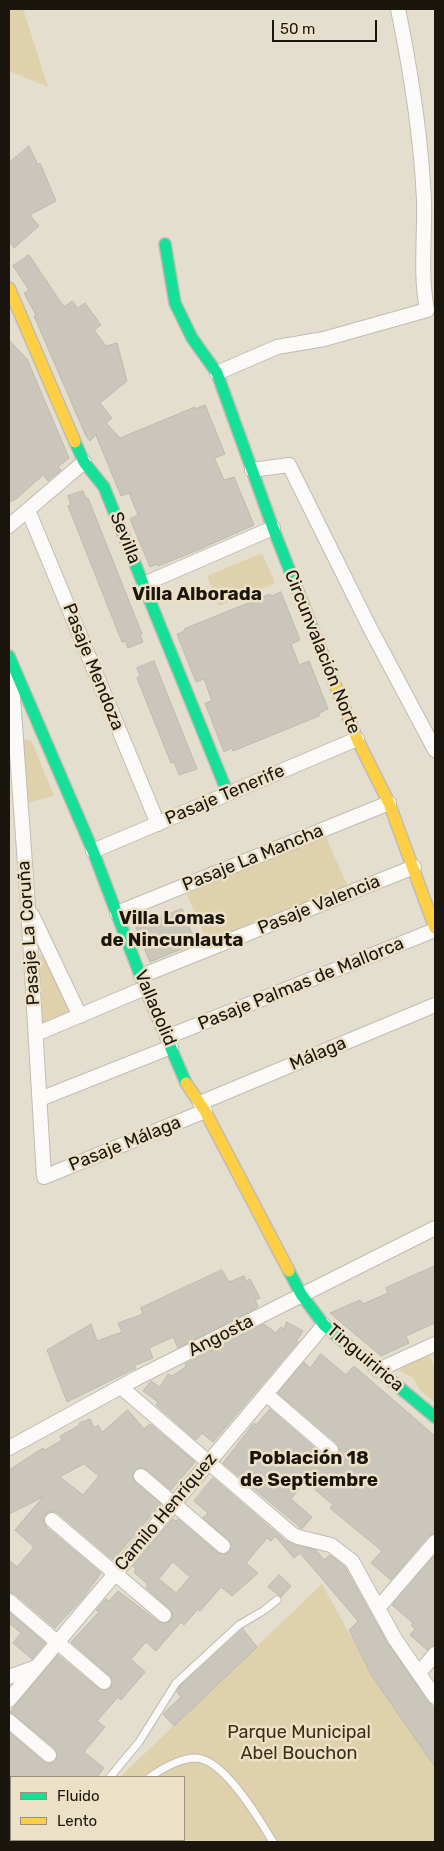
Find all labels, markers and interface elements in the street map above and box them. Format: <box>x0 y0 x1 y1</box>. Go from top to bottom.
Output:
scale bar <box>274 10 379 42</box>
text: 50 m <box>280 20 315 38</box>
street label: Sevilla <box>105 509 145 567</box>
street label: Circunvalación Norte <box>279 567 365 737</box>
district label: Villa Alborada <box>132 584 262 606</box>
street label: Pasaje Mendoza <box>58 600 128 734</box>
street label: Pasaje Tenerife <box>162 760 288 830</box>
street label: Pasaje La Mancha <box>179 820 327 896</box>
street label: Pasaje La Coruña <box>13 860 45 1006</box>
street label: Pasaje Valencia <box>255 871 383 939</box>
district label: Villa Lomas de Nincunlauta <box>100 908 244 952</box>
street label: Pasaje Palmas de Mallorca <box>195 933 407 1035</box>
street label: Valladolid <box>129 967 181 1049</box>
street label: Málaga <box>287 1032 349 1076</box>
street label: Pasaje Málaga <box>66 1112 184 1176</box>
street label: Angosta <box>185 1310 257 1362</box>
street label: Tinguiririca <box>322 1320 408 1396</box>
district label: Población 18 de Septiembre <box>240 1448 378 1492</box>
street label: Camilo Henríquez <box>110 1449 222 1575</box>
park label: Parque Municipal Abel Bouchon <box>227 1722 371 1765</box>
legend <box>10 1776 185 1841</box>
text: Fluido <box>57 1787 100 1805</box>
text: Lento <box>57 1812 97 1830</box>

